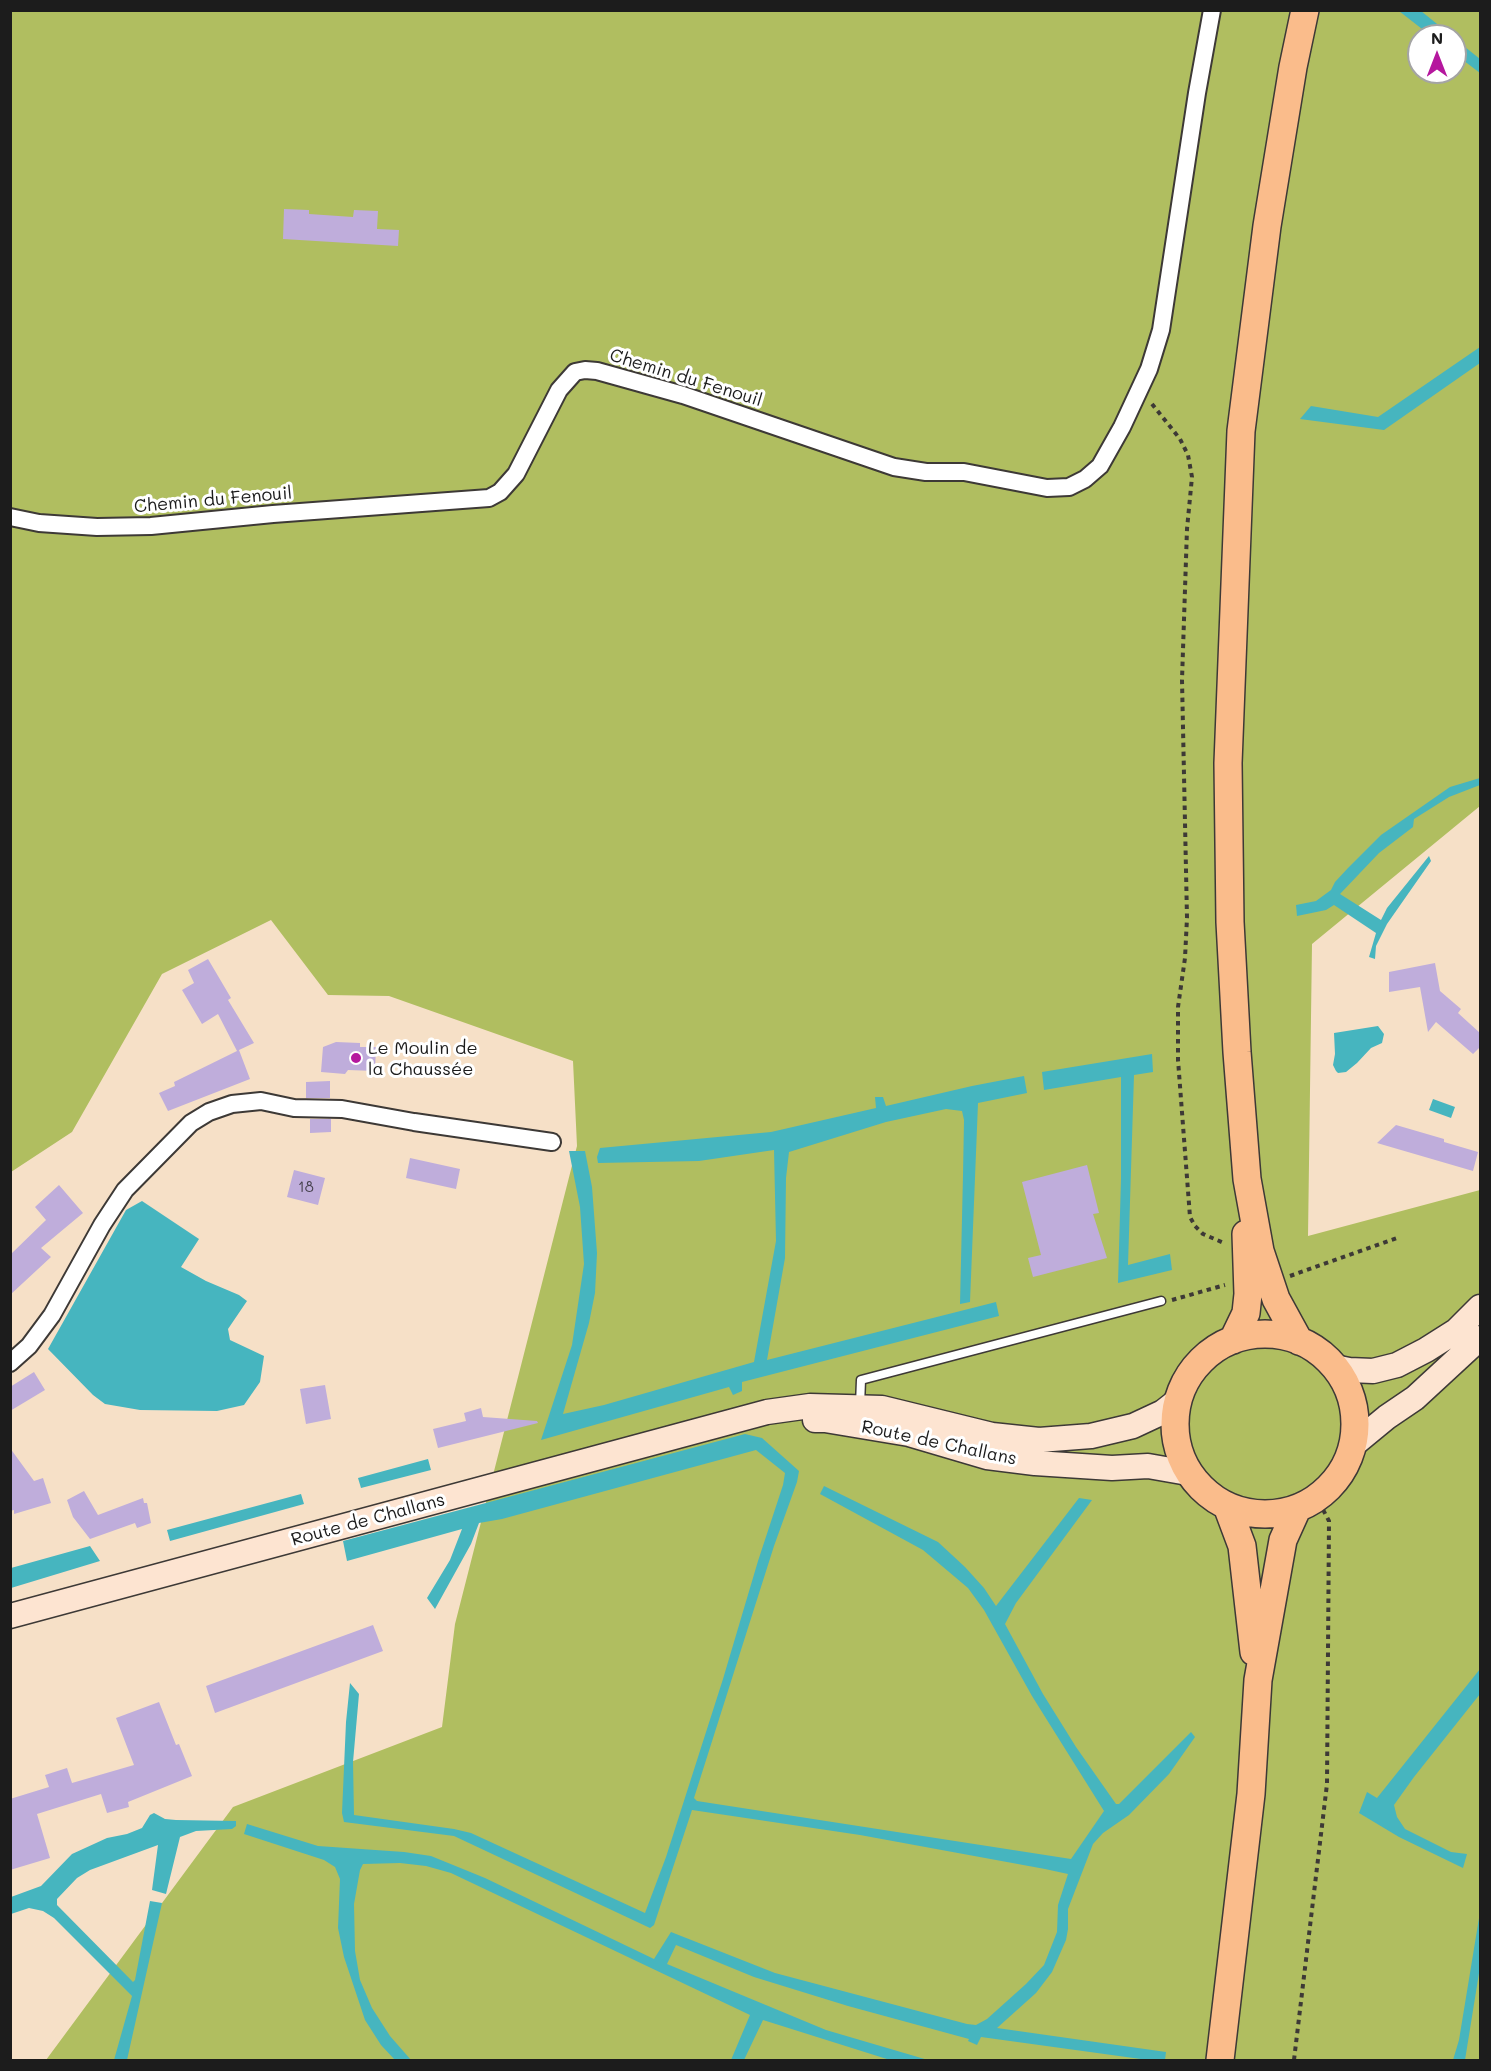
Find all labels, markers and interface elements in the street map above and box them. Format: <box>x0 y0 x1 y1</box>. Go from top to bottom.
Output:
north arrow <box>1407 24 1467 84</box>
text: N <box>1431 27 1443 48</box>
street label: Chemin du Fenouil <box>607 345 765 411</box>
street label: Chemin du Fenouil <box>133 482 293 518</box>
place label: Le Moulin de la Chaussée <box>368 1037 478 1080</box>
marker: Le Moulin de la Chaussée <box>349 1051 363 1065</box>
house number: 18 <box>298 1178 314 1196</box>
street label: Route de Challans <box>859 1416 1019 1470</box>
street label: Route de Challans <box>289 1489 447 1551</box>

